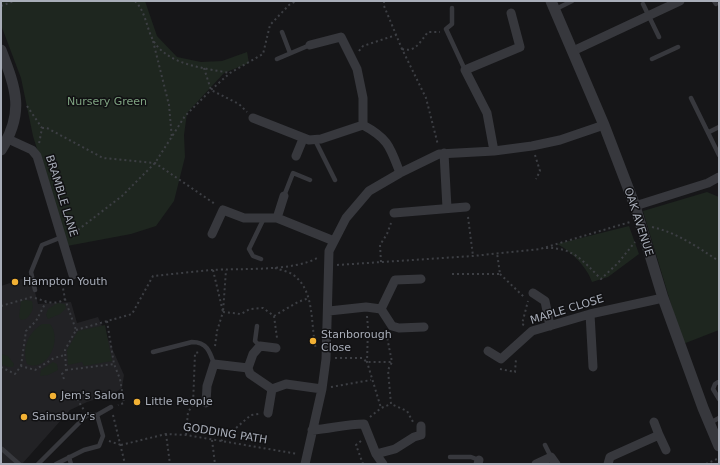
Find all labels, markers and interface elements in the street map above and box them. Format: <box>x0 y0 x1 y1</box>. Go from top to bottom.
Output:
park label: Nursery Green <box>67 95 147 109</box>
street label: BRAMBLE LANE <box>42 153 80 239</box>
street label: OAK AVENUE <box>621 186 655 258</box>
place label: Hampton Youth <box>23 275 107 289</box>
marker: Hampton Youth <box>10 277 20 287</box>
street label: MAPLE CLOSE <box>529 293 605 327</box>
place label: Stanborough Close <box>321 328 392 354</box>
marker: Stanborough Close <box>308 336 318 346</box>
place label: Jem's Salon <box>61 389 124 403</box>
marker: Jem's Salon <box>48 391 58 401</box>
place label: Little People <box>145 395 213 409</box>
marker: Little People <box>132 397 142 407</box>
place label: Sainsbury's <box>32 410 95 424</box>
marker: Sainsbury's <box>19 412 29 422</box>
street label: GODDING PATH <box>182 421 268 447</box>

